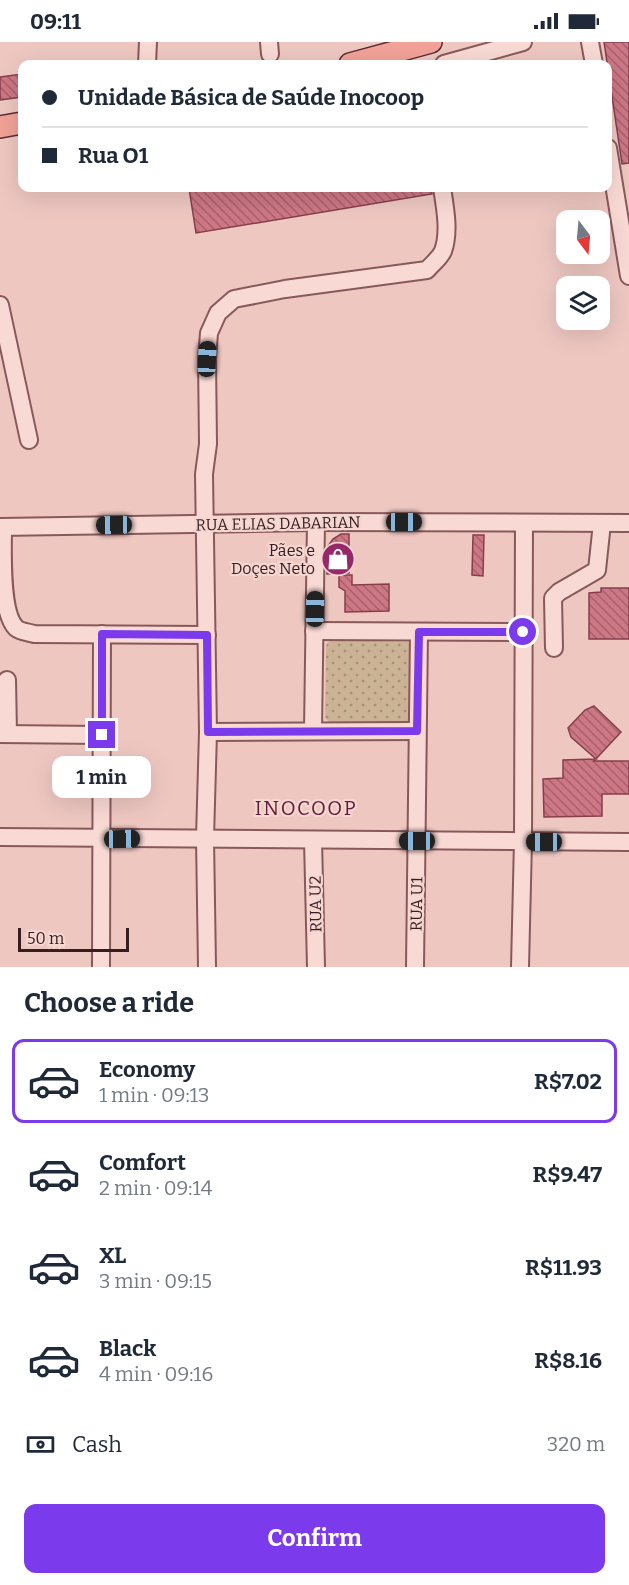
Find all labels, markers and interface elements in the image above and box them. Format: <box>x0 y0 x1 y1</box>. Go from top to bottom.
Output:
text: 09:11 <box>30 8 81 35</box>
text: Unidade Básica de Saúde Inocoop <box>78 84 424 111</box>
text: Rua O1 <box>78 142 148 169</box>
north arrow <box>556 210 610 264</box>
map controls <box>556 210 610 330</box>
button: layers <box>556 276 610 330</box>
car <box>197 341 217 377</box>
street label: RUA ELIAS DABARIAN <box>195 513 361 534</box>
car <box>386 513 422 531</box>
car <box>96 516 132 534</box>
place label: Pães e Doçes Neto <box>231 541 315 578</box>
shop icon: Pães e Doçes Neto <box>320 541 356 577</box>
car <box>306 591 324 627</box>
route start <box>509 618 536 645</box>
route end <box>88 721 115 748</box>
callout: 1 min <box>52 756 152 798</box>
text: 1 min <box>76 765 127 789</box>
district label: INOCOOP <box>255 796 357 820</box>
car <box>104 830 140 848</box>
car <box>399 832 435 850</box>
car <box>526 833 562 851</box>
street label: RUA U2 <box>306 876 325 932</box>
street label: RUA U1 <box>407 876 426 931</box>
scale bar <box>18 925 129 953</box>
text: 50 m <box>27 929 64 948</box>
text: Choose a ride <box>24 987 194 1019</box>
icon: car <box>27 1054 81 1108</box>
text: Economy <box>99 1056 195 1083</box>
text: R$7.02 <box>534 1068 602 1095</box>
text: 1 min · 09:13 <box>99 1083 209 1107</box>
icon: car <box>27 1147 81 1201</box>
text: Comfort <box>99 1149 186 1176</box>
text: R$9.47 <box>532 1161 602 1188</box>
text: 2 min · 09:14 <box>99 1176 212 1200</box>
icon: car <box>27 1240 81 1294</box>
text: XL <box>99 1242 126 1269</box>
text: R$11.93 <box>525 1254 602 1281</box>
text: 3 min · 09:15 <box>99 1269 212 1293</box>
icon: car <box>27 1333 81 1387</box>
text: Black <box>99 1335 156 1362</box>
text: R$8.16 <box>534 1347 602 1374</box>
text: 4 min · 09:16 <box>99 1362 213 1386</box>
icon: cash <box>24 1428 57 1461</box>
text: Cash <box>72 1431 122 1458</box>
text: 320 m <box>547 1432 605 1456</box>
button: Confirm <box>24 1504 605 1573</box>

